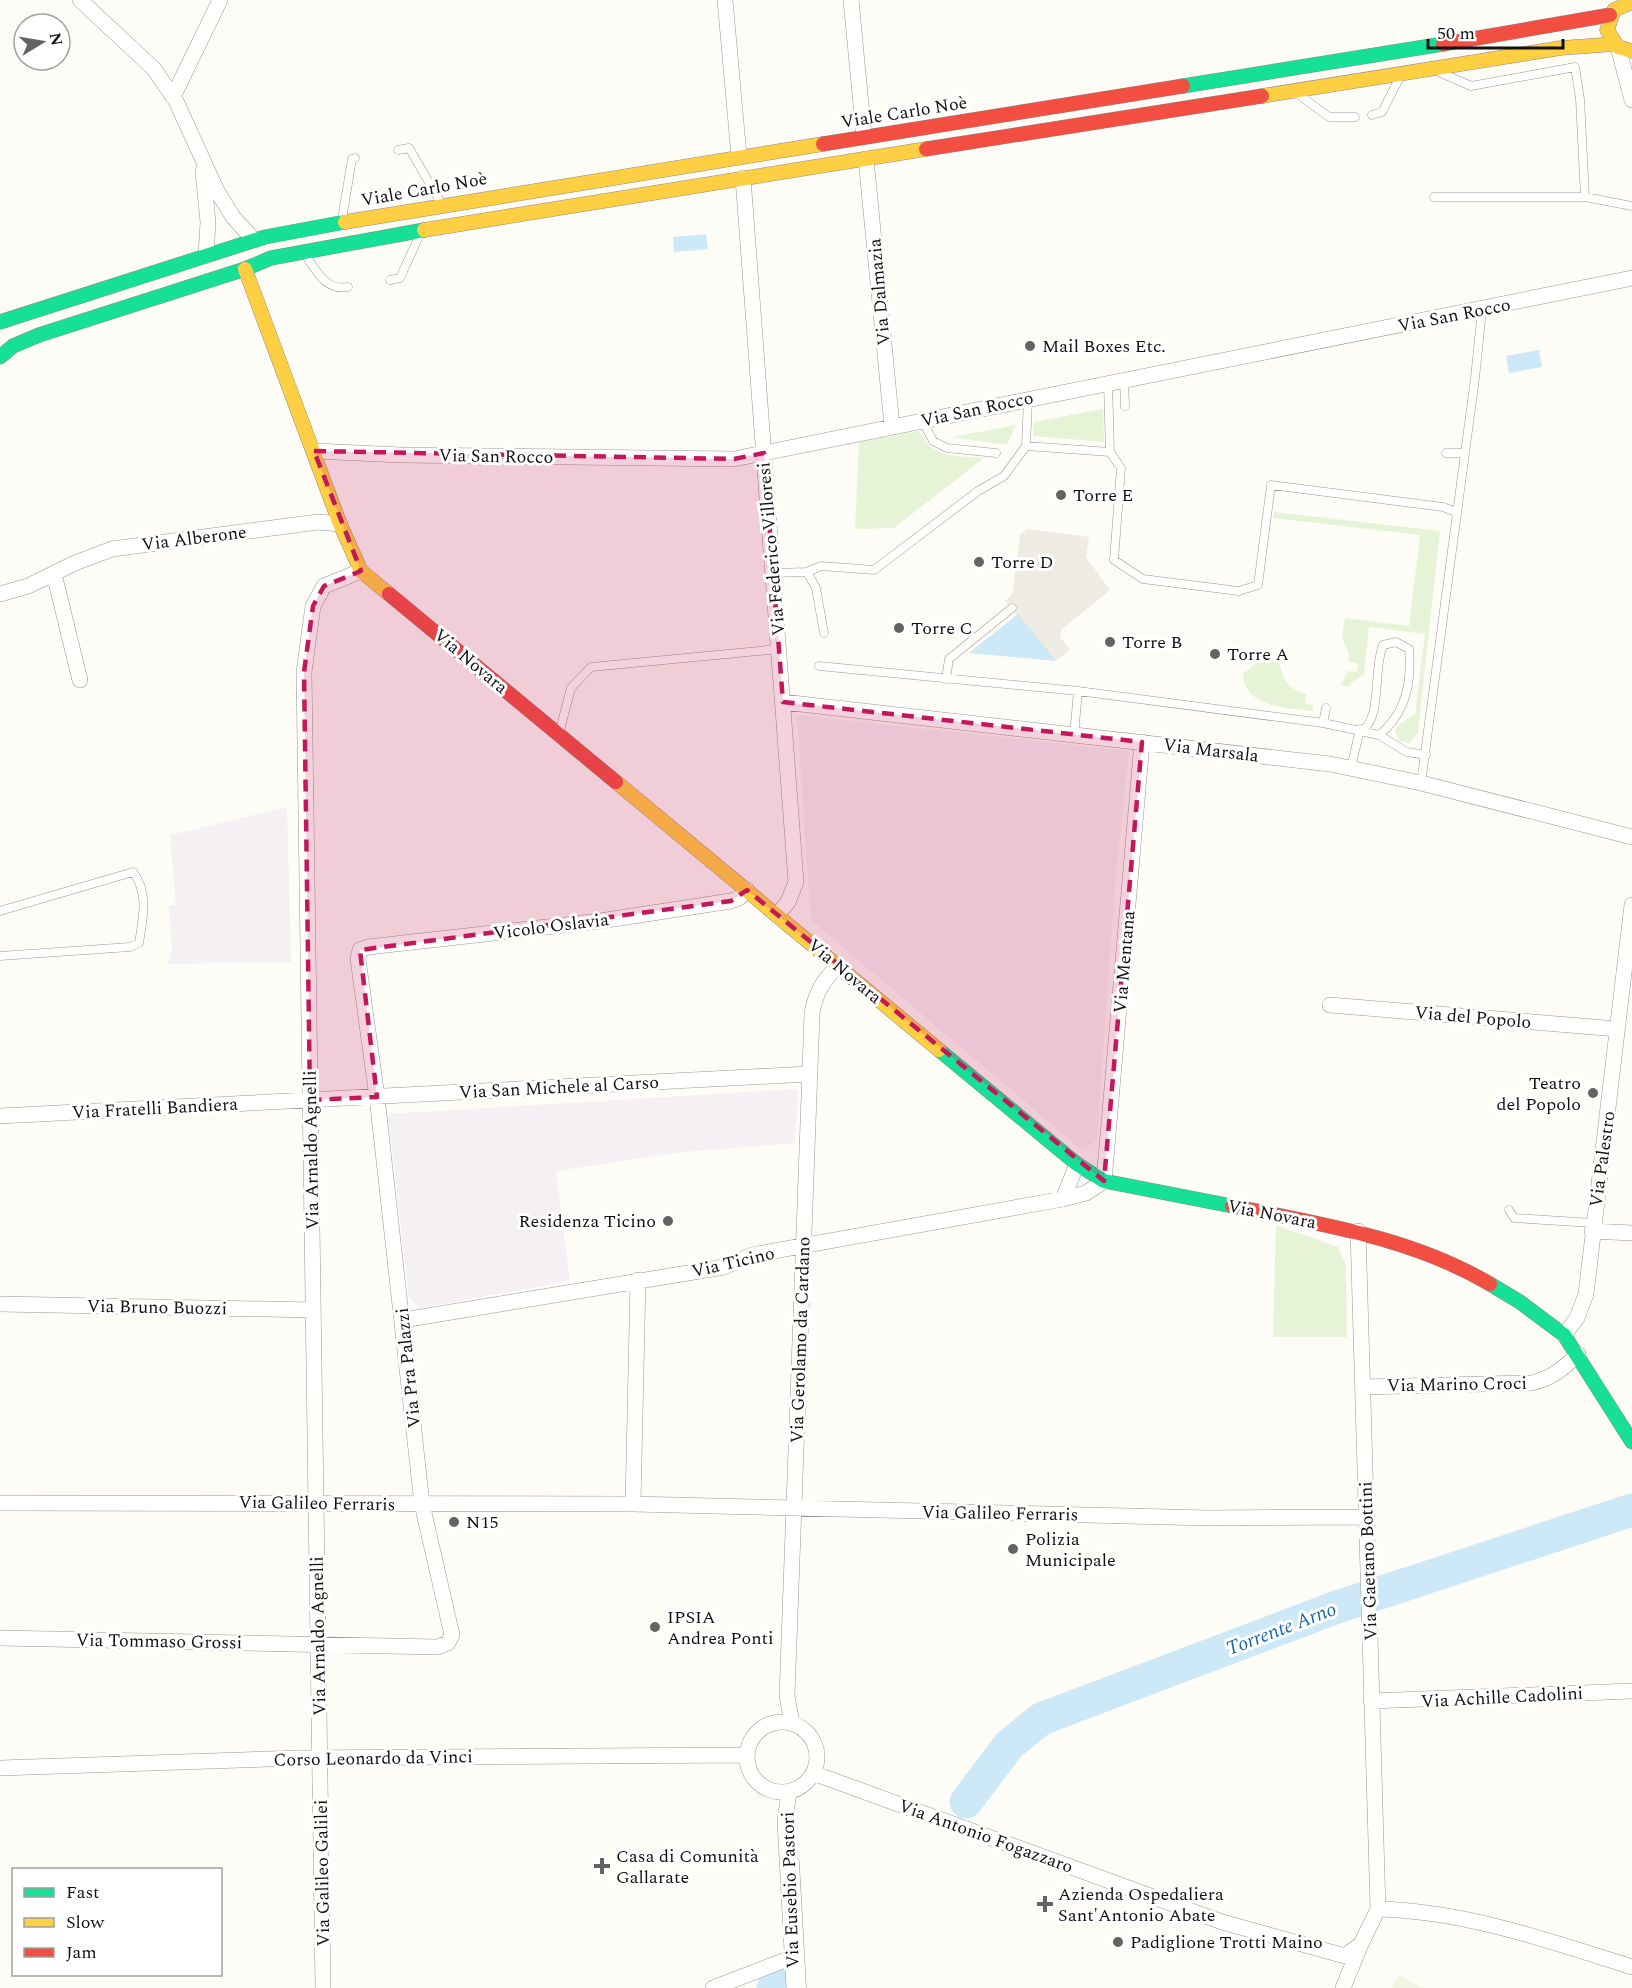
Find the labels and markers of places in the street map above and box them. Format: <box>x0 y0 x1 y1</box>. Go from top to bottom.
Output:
place label: Mail Boxes Etc. <box>1042 333 1166 360</box>
marker: Mail Boxes Etc. <box>1023 339 1037 353</box>
place label: Torre E <box>1073 482 1133 509</box>
marker: Torre E <box>1054 488 1068 502</box>
place label: Torre D <box>991 549 1053 576</box>
marker: Torre D <box>972 555 986 569</box>
place label: Torre C <box>911 615 973 642</box>
marker: Torre C <box>892 621 906 635</box>
place label: Torre B <box>1122 629 1182 656</box>
marker: Torre B <box>1103 635 1117 649</box>
place label: Torre A <box>1227 641 1289 668</box>
marker: Torre A <box>1208 647 1222 661</box>
place label: Teatro del Popolo <box>1497 1070 1581 1118</box>
marker: Teatro del Popolo <box>1586 1086 1600 1100</box>
place label: Residenza Ticino <box>519 1208 656 1235</box>
marker: Residenza Ticino <box>661 1214 675 1228</box>
place label: N15 <box>466 1509 498 1536</box>
marker: N15 <box>447 1515 461 1529</box>
place label: Polizia Municipale <box>1025 1526 1116 1574</box>
marker: Polizia Municipale <box>1006 1542 1020 1556</box>
place label: IPSIA Andrea Ponti <box>667 1604 774 1652</box>
marker: IPSIA Andrea Ponti <box>648 1620 662 1634</box>
place label: Casa di Comunità Gallarate <box>616 1843 759 1891</box>
marker: Casa di Comunità Gallarate <box>593 1857 611 1875</box>
place label: Azienda Ospedaliera Sant'Antonio Abate <box>1058 1881 1224 1929</box>
marker: Azienda Ospedaliera Sant'Antonio Abate <box>1036 1895 1054 1913</box>
place label: Padiglione Trotti Maino <box>1130 1929 1323 1956</box>
marker: Padiglione Trotti Maino <box>1111 1935 1125 1949</box>

